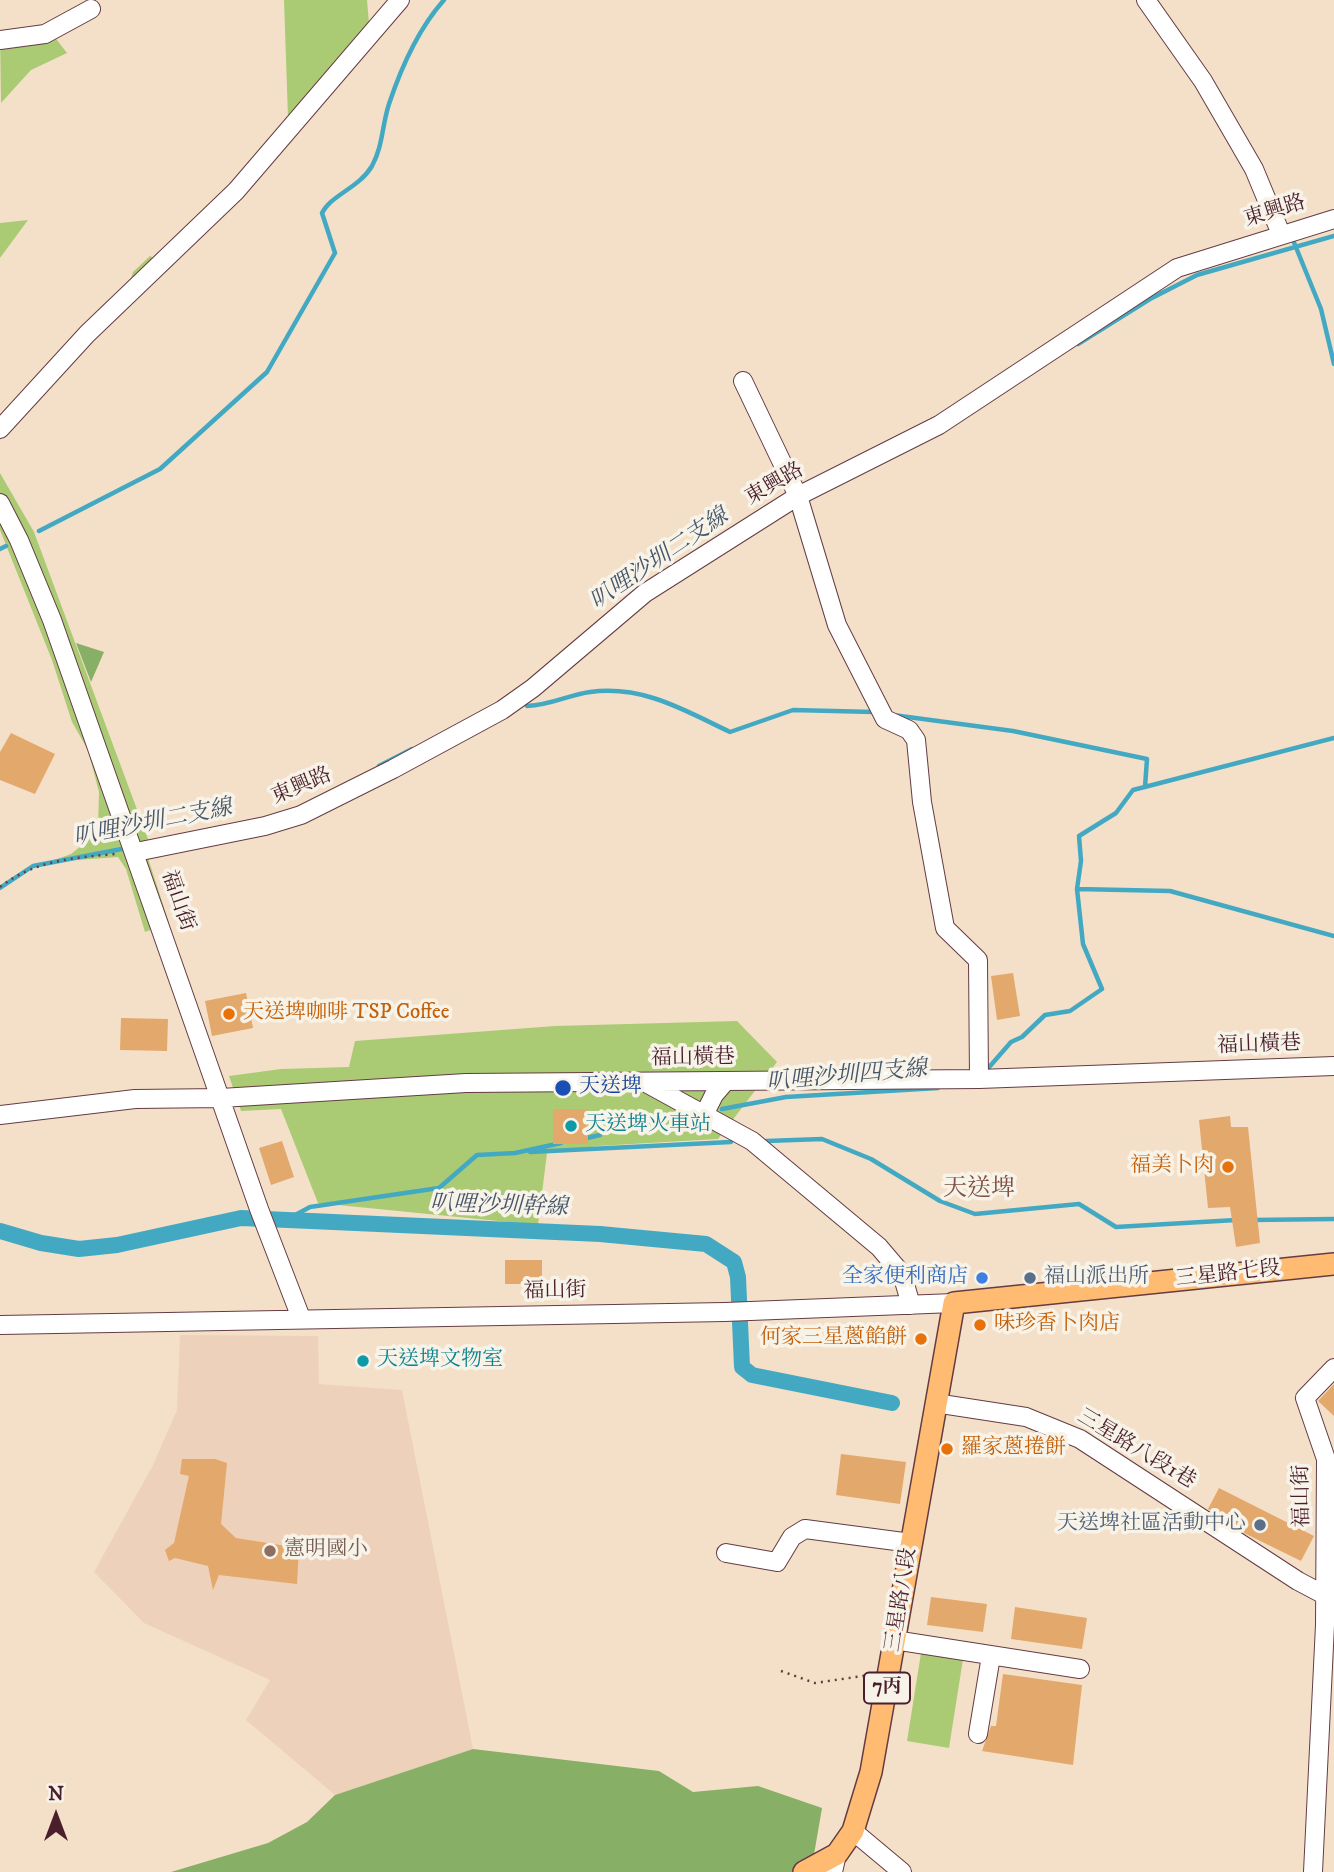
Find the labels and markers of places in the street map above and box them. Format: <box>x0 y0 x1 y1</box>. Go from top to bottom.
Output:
place label: 天送埤咖啡 TSP Coffee <box>243 1001 449 1027</box>
marker: 天送埤咖啡 TSP Coffee <box>221 1006 237 1022</box>
place label: 天送埤 <box>579 1075 642 1101</box>
marker: 天送埤 <box>553 1078 573 1098</box>
place label: 天送埤火車站 <box>585 1113 711 1139</box>
marker: 天送埤火車站 <box>563 1118 579 1134</box>
place label: 福美卜肉 <box>1130 1154 1214 1180</box>
marker: 福美卜肉 <box>1220 1159 1236 1175</box>
place label: 全家便利商店 <box>842 1265 968 1291</box>
place label: 福山派出所 <box>1044 1265 1149 1291</box>
marker: 全家便利商店 <box>974 1270 990 1286</box>
marker: 福山派出所 <box>1022 1270 1038 1286</box>
place label: 味珍香卜肉店 <box>994 1312 1120 1338</box>
marker: 味珍香卜肉店 <box>972 1317 988 1333</box>
place label: 何家三星蔥餡餅 <box>760 1326 907 1352</box>
marker: 何家三星蔥餡餅 <box>913 1331 929 1347</box>
place label: 天送埤文物室 <box>377 1348 503 1374</box>
marker: 天送埤文物室 <box>355 1353 371 1369</box>
place label: 羅家蔥捲餅 <box>961 1436 1066 1462</box>
marker: 羅家蔥捲餅 <box>939 1441 955 1457</box>
place label: 天送埤社區活動中心 <box>1057 1512 1246 1538</box>
marker: 天送埤社區活動中心 <box>1252 1517 1268 1533</box>
place label: 憲明國小 <box>284 1538 368 1564</box>
marker: 憲明國小 <box>262 1543 278 1559</box>

